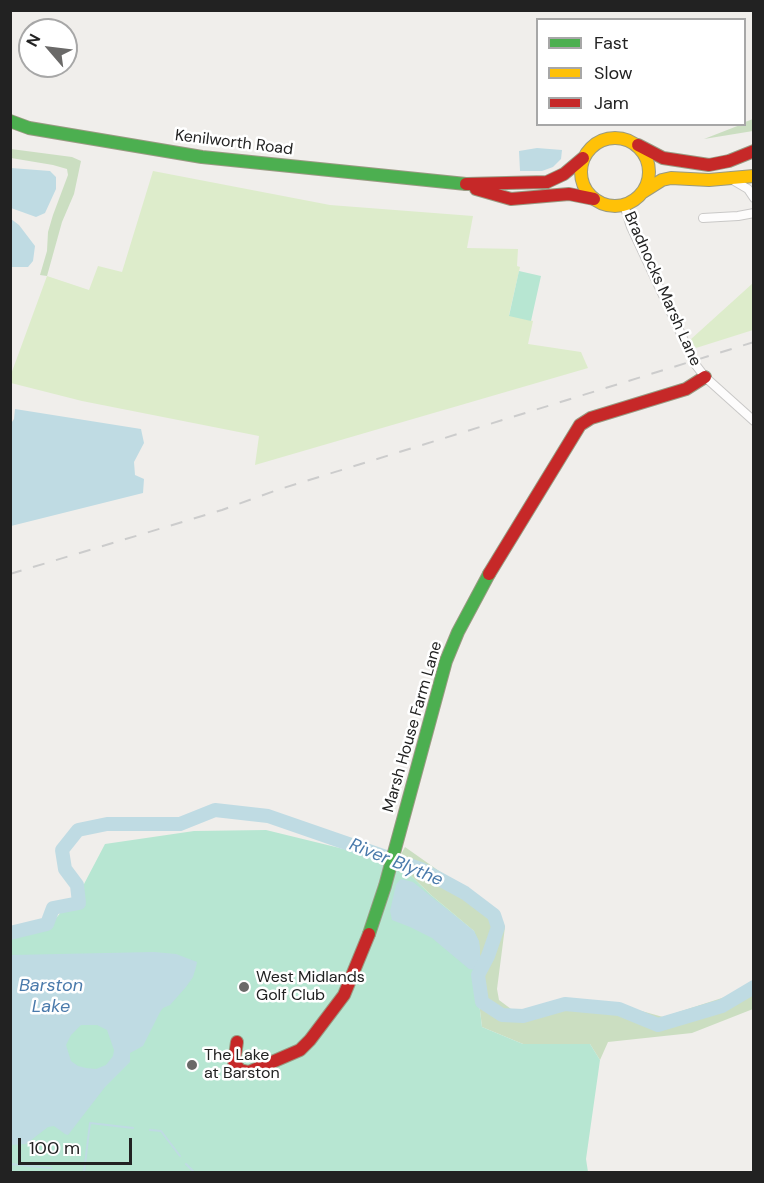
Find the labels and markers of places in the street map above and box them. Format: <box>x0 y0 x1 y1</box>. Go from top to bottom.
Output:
place label: West Midlands Golf Club <box>256 968 365 1006</box>
marker: West Midlands Golf Club <box>237 980 251 994</box>
place label: The Lake at Barston <box>204 1046 280 1084</box>
marker: The Lake at Barston <box>185 1058 199 1072</box>

